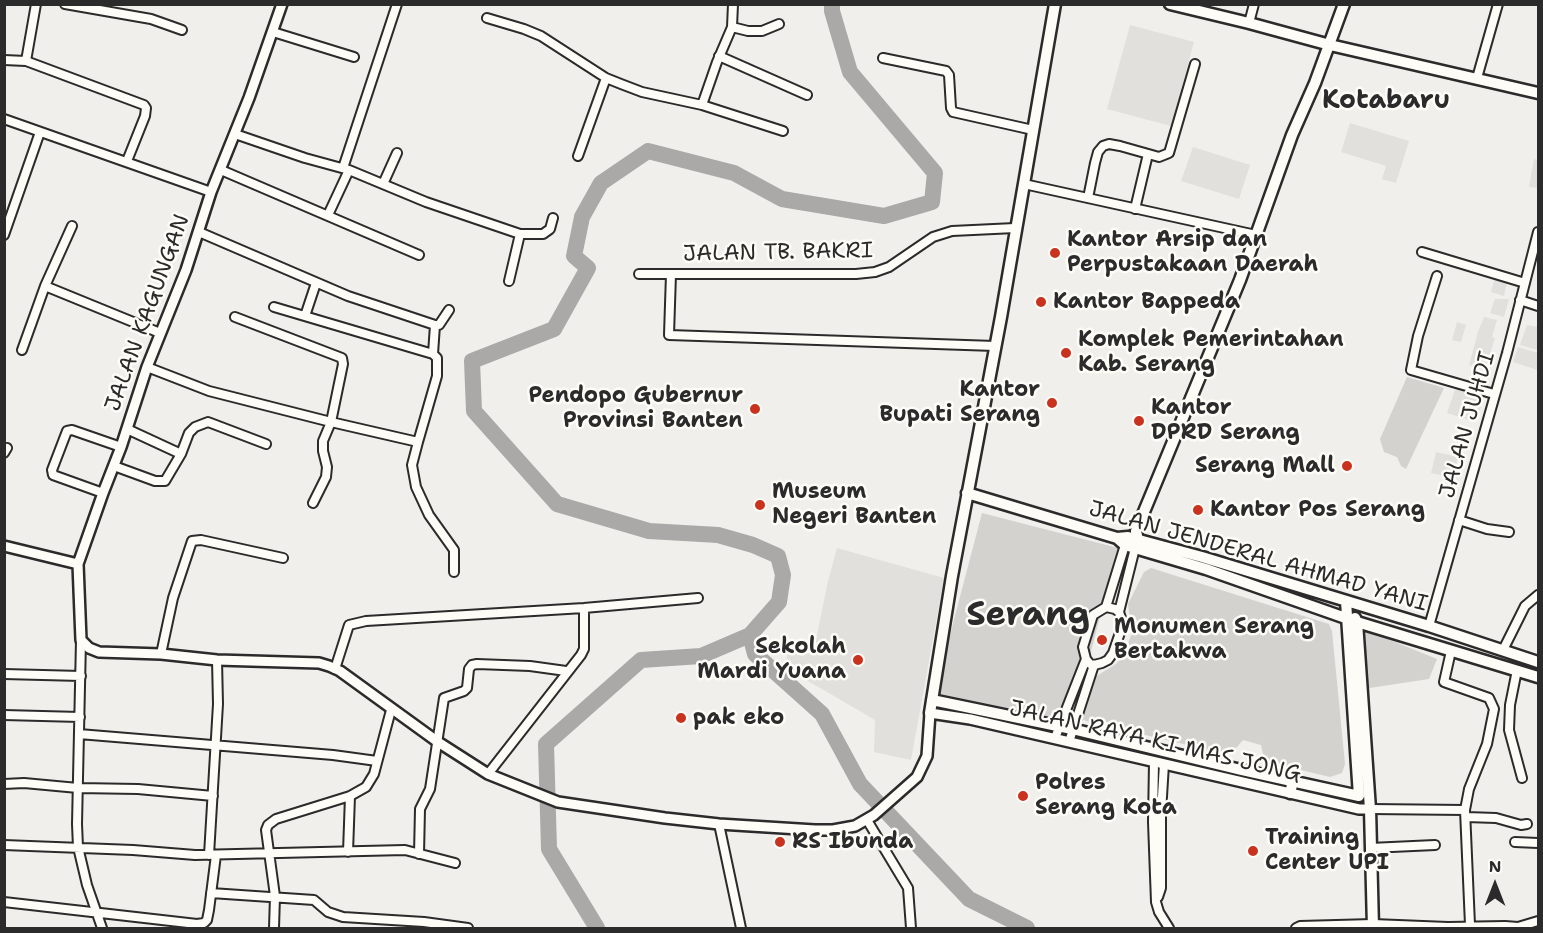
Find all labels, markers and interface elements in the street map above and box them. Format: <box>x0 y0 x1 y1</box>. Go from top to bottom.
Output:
district label: Kotabaru <box>1322 85 1450 117</box>
street label: JALAN KAGUNGAN <box>100 211 196 415</box>
place label: Kantor Arsip dan Perpustakaan Daerah <box>1067 227 1318 278</box>
street label: JALAN TB. BAKRI <box>683 238 873 268</box>
marker: Kantor Arsip dan Perpustakaan Daerah <box>1048 246 1062 260</box>
place label: Kantor Bappeda <box>1053 289 1240 315</box>
marker: Kantor Bappeda <box>1034 295 1048 309</box>
place label: Komplek Pemerintahan Kab. Serang <box>1078 327 1344 378</box>
marker: Komplek Pemerintahan Kab. Serang <box>1059 346 1073 360</box>
street label: JALAN JUHDI <box>1434 349 1502 501</box>
place label: Kantor Bupati Serang <box>879 377 1040 428</box>
place label: Pendopo Gubernur Provinsi Banten <box>528 383 743 434</box>
place label: Kantor DPRD Serang <box>1151 395 1300 446</box>
marker: Kantor Bupati Serang <box>1045 396 1059 410</box>
marker: Pendopo Gubernur Provinsi Banten <box>748 402 762 416</box>
marker: Kantor DPRD Serang <box>1132 414 1146 428</box>
place label: Serang Mall <box>1195 453 1335 479</box>
marker: Serang Mall <box>1340 459 1354 473</box>
place label: Museum Negeri Banten <box>772 479 936 530</box>
street label: JALAN JENDERAL AHMAD YANI <box>1086 496 1430 618</box>
place label: Kantor Pos Serang <box>1210 497 1425 523</box>
marker: Museum Negeri Banten <box>753 498 767 512</box>
marker: Kantor Pos Serang <box>1191 503 1205 517</box>
district label: Serang <box>966 596 1090 636</box>
place label: Monumen Serang Bertakwa <box>1114 614 1314 666</box>
marker: Monumen Serang Bertakwa <box>1095 633 1109 647</box>
place label: Sekolah Mardi Yuana <box>697 634 846 686</box>
marker: Sekolah Mardi Yuana <box>851 653 865 667</box>
street label: JALAN RAYA KI MAS JONG <box>1007 696 1303 788</box>
place label: pak eko <box>693 705 784 731</box>
marker: pak eko <box>674 711 688 725</box>
place label: Polres Serang Kota <box>1035 770 1177 822</box>
marker: Polres Serang Kota <box>1016 789 1030 803</box>
place label: Training Center UPI <box>1265 825 1389 876</box>
place label: RS Ibunda <box>792 829 913 855</box>
marker: RS Ibunda <box>773 835 787 849</box>
marker: Training Center UPI <box>1246 844 1260 858</box>
north arrow <box>1465 855 1525 915</box>
text: N <box>1489 856 1501 877</box>

